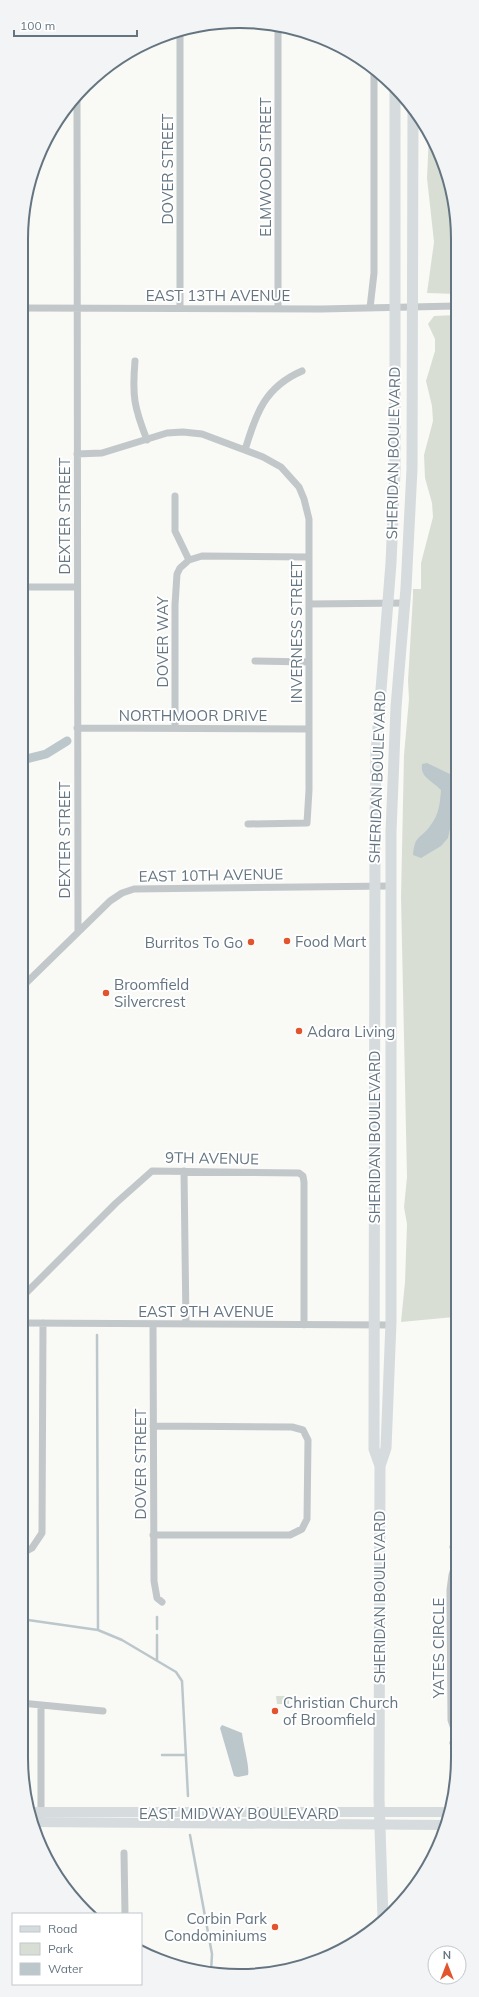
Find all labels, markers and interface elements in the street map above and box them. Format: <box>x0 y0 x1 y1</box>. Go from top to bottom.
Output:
scale bar <box>14 12 137 38</box>
text: 100 m <box>20 18 55 33</box>
street label: ELMWOOD STREET <box>256 97 275 237</box>
street label: DOVER STREET <box>158 113 177 225</box>
street label: EAST 13TH AVENUE <box>146 286 290 305</box>
street label: SHERIDAN BOULEVARD <box>382 366 404 540</box>
street label: DEXTER STREET <box>55 458 74 574</box>
street label: INVERNESS STREET <box>287 561 306 703</box>
street label: DOVER WAY <box>153 596 172 688</box>
street label: SHERIDAN BOULEVARD <box>364 690 390 864</box>
street label: NORTHMOOR DRIVE <box>119 706 267 725</box>
street label: DEXTER STREET <box>55 782 74 898</box>
street label: EAST 10TH AVENUE <box>139 864 284 886</box>
place label: Food Mart <box>295 932 366 951</box>
place label: Burritos To Go <box>145 933 243 952</box>
marker: Food Mart <box>282 936 292 946</box>
marker: Burritos To Go <box>246 937 256 947</box>
place label: Broomfield Silvercrest <box>114 975 189 1011</box>
marker: Broomfield Silvercrest <box>101 988 111 998</box>
place label: Adara Living <box>307 1022 395 1041</box>
marker: Adara Living <box>294 1026 304 1036</box>
street label: SHERIDAN BOULEVARD <box>365 1051 384 1223</box>
street label: 9TH AVENUE <box>165 1148 259 1168</box>
street label: EAST 9TH AVENUE <box>138 1302 274 1321</box>
street label: DOVER STREET <box>131 1408 150 1520</box>
street label: SHERIDAN BOULEVARD <box>370 1511 389 1683</box>
street label: YATES CIRCLE <box>429 1597 448 1699</box>
place label: Christian Church of Broomfield <box>283 1693 398 1729</box>
marker: Christian Church of Broomfield <box>270 1706 280 1716</box>
street label: EAST MIDWAY BOULEVARD <box>139 1804 339 1823</box>
place label: Corbin Park Condominiums <box>164 1909 267 1945</box>
legend <box>12 1913 142 1985</box>
text: Road <box>48 1921 77 1936</box>
marker: Corbin Park Condominiums <box>270 1922 280 1932</box>
text: Park <box>48 1941 74 1956</box>
north arrow <box>427 1945 467 1985</box>
text: N <box>443 1948 451 1962</box>
text: Water <box>48 1961 84 1976</box>

